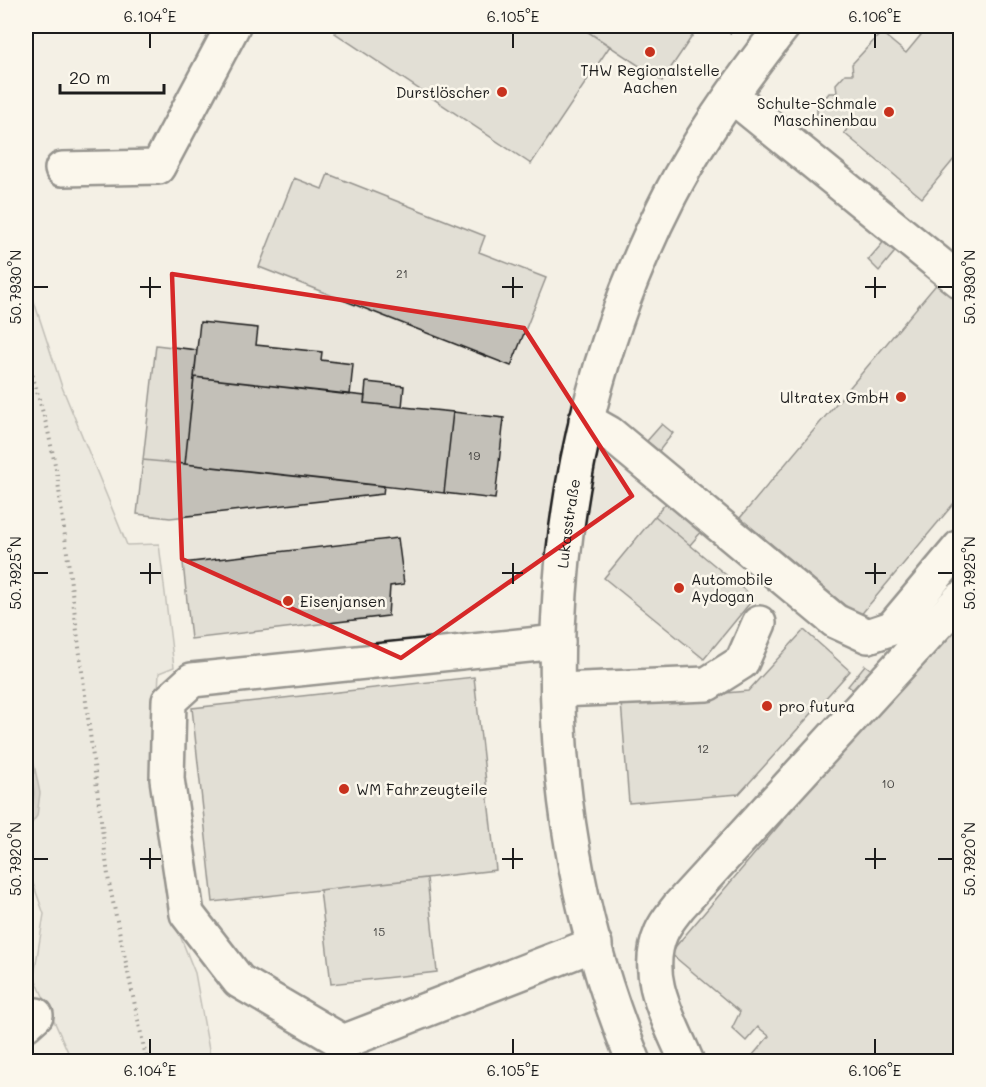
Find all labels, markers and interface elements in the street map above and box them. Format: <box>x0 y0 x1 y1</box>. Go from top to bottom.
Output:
text: 6.104°E <box>124 6 177 26</box>
text: 6.105°E <box>487 6 540 26</box>
text: 6.106°E <box>849 6 902 26</box>
marker: THW Regionalstelle Aachen <box>643 45 657 59</box>
scale bar <box>60 57 164 95</box>
place label: THW Regionalstelle Aachen <box>580 60 720 97</box>
text: 20 m <box>69 65 110 89</box>
place label: Durstlöscher <box>396 82 490 102</box>
marker: Durstlöscher <box>495 85 509 99</box>
place label: Schulte-Schmale Maschinenbau <box>757 93 877 130</box>
marker: Schulte-Schmale Maschinenbau <box>882 105 896 119</box>
text: 50.7930°N <box>5 250 25 324</box>
text: 50.7930°N <box>959 250 979 324</box>
house number: 21 <box>396 265 408 281</box>
place label: Ultratex GmbH <box>780 387 889 407</box>
marker: Ultratex GmbH <box>894 390 908 404</box>
house number: 19 <box>468 447 480 463</box>
street label: Lukasstraße <box>552 477 584 569</box>
text: 50.7925°N <box>5 536 25 610</box>
text: 50.7925°N <box>959 536 979 610</box>
place label: Automobile Aydogan <box>691 569 773 606</box>
marker: Automobile Aydogan <box>672 581 686 595</box>
place label: Eisenjansen <box>300 591 386 611</box>
marker: Eisenjansen <box>281 594 295 608</box>
place label: pro futura <box>779 696 855 716</box>
marker: pro futura <box>760 699 774 713</box>
house number: 12 <box>697 740 709 756</box>
house number: 10 <box>882 775 895 791</box>
place label: WM Fahrzeugteile <box>356 779 488 799</box>
marker: WM Fahrzeugteile <box>337 782 351 796</box>
text: 50.7920°N <box>5 822 25 896</box>
text: 50.7920°N <box>959 822 979 896</box>
house number: 15 <box>373 923 385 939</box>
text: 6.104°E <box>124 1060 177 1080</box>
text: 6.105°E <box>487 1060 540 1080</box>
text: 6.106°E <box>849 1060 902 1080</box>

